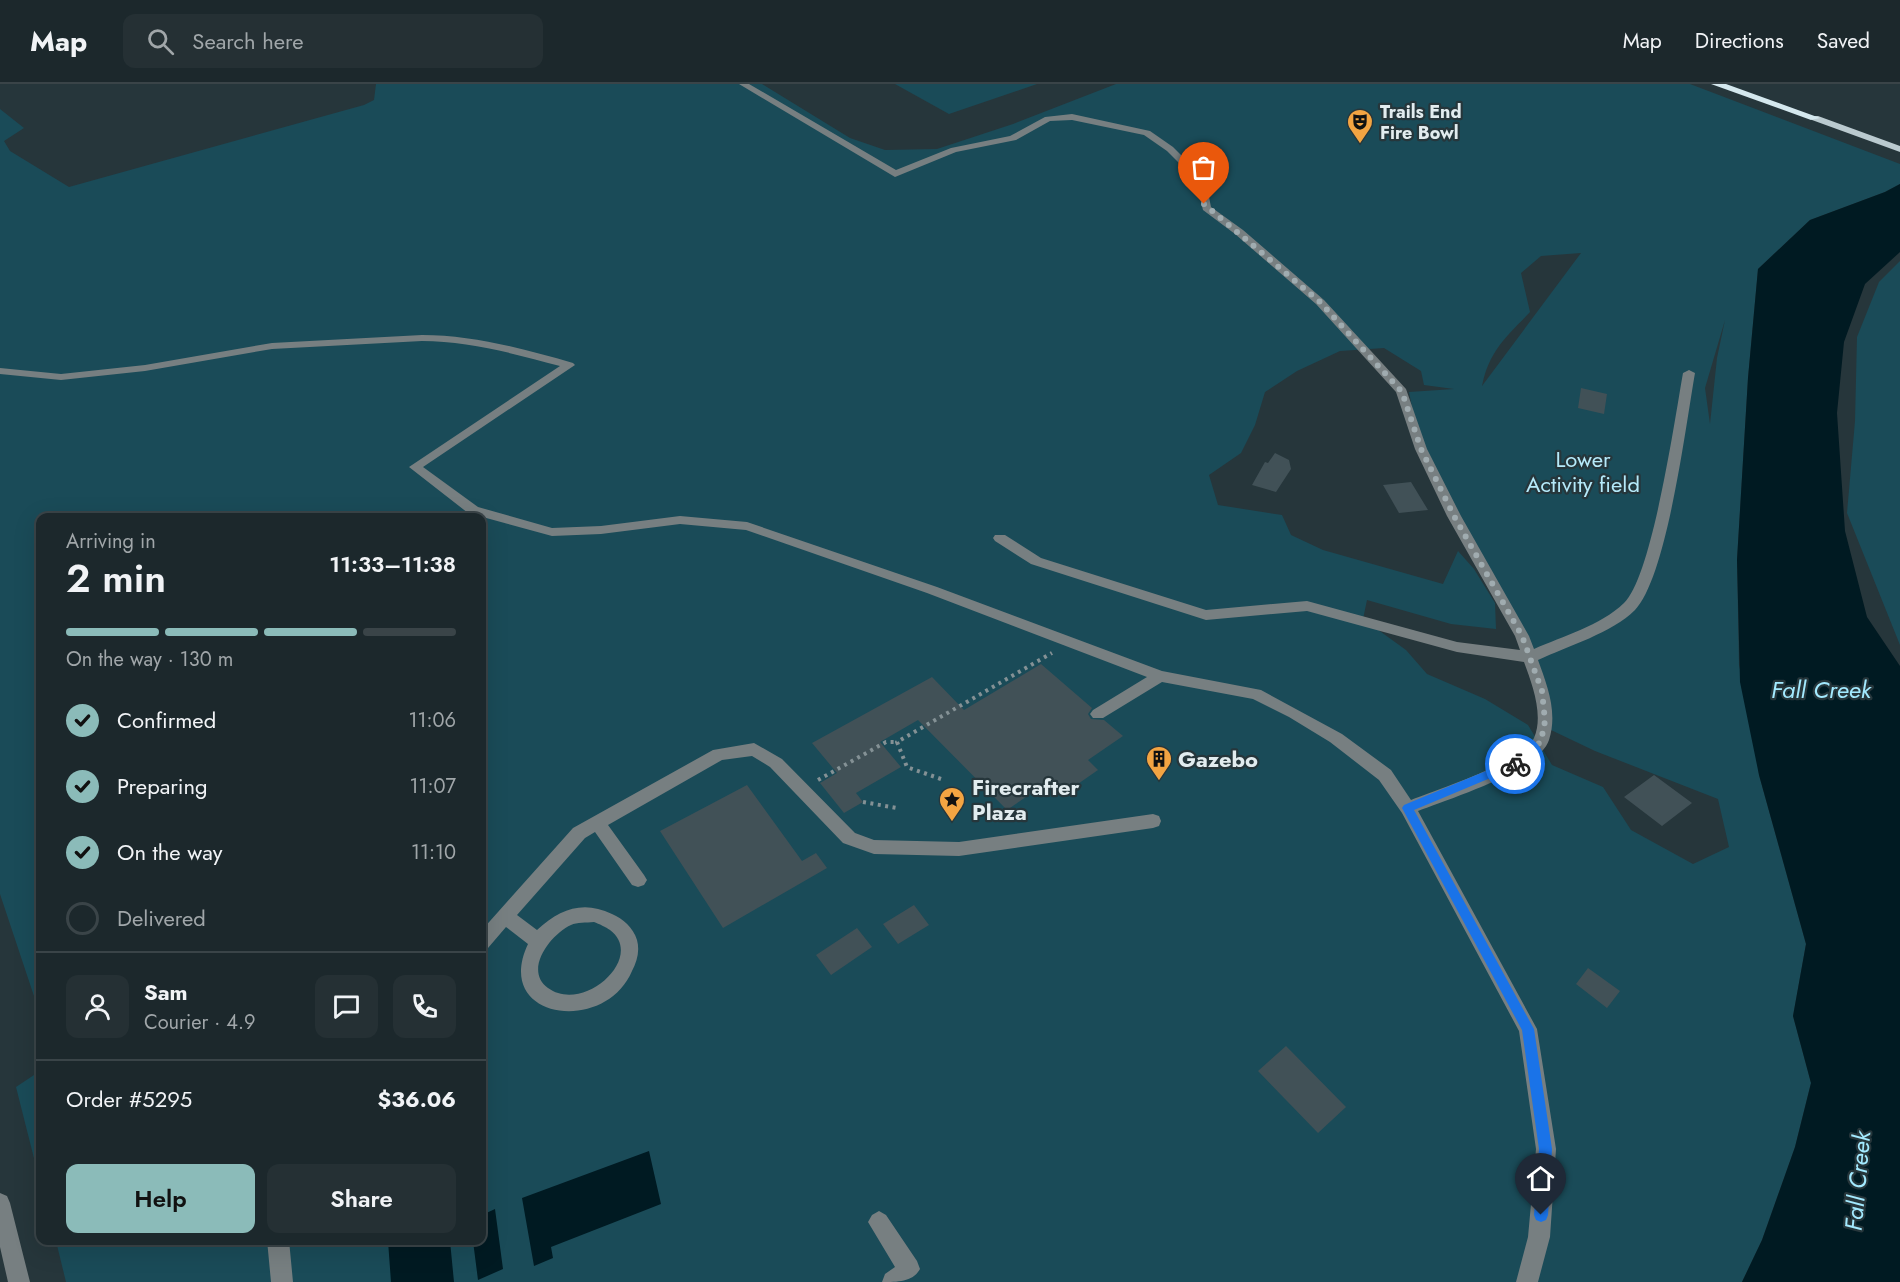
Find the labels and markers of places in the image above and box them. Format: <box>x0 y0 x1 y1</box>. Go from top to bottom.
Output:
place label: Trails End Fire Bowl <box>1380 99 1462 146</box>
theatre icon: Trails End Fire Bowl <box>1345 107 1375 145</box>
pin <box>1178 142 1229 204</box>
place label: Gazebo <box>1178 743 1258 775</box>
building icon: Gazebo <box>1144 744 1174 782</box>
place label: Firecrafter Plaza <box>972 771 1080 828</box>
place icon: Firecrafter Plaza <box>937 785 967 823</box>
pin <box>1515 1153 1566 1215</box>

